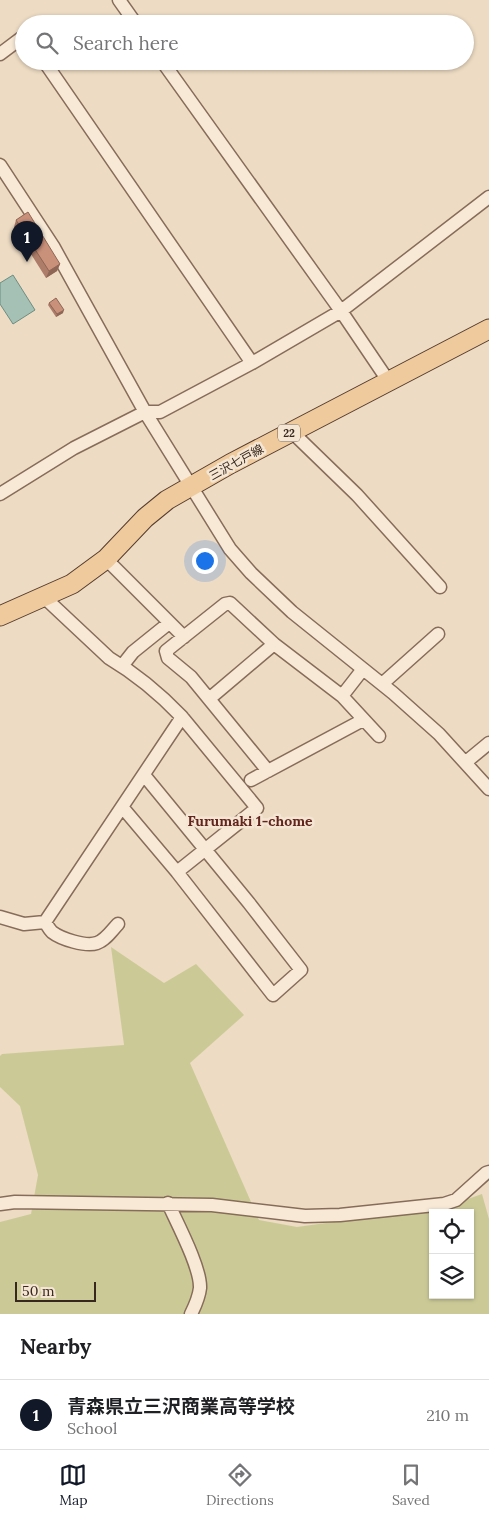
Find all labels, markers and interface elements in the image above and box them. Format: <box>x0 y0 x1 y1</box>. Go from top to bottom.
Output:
search box <box>15 15 474 70</box>
icon: search <box>33 29 61 57</box>
text: Search here <box>73 31 179 55</box>
pin: 1 <box>11 221 43 262</box>
road number: 22 <box>278 424 300 442</box>
street label: 三沢七戸線 <box>206 441 266 483</box>
your location <box>192 548 218 574</box>
district label: Furumaki 1-chome <box>187 812 313 830</box>
map controls <box>429 1209 474 1299</box>
button: locate <box>429 1209 474 1254</box>
button: layers <box>429 1254 474 1299</box>
scale bar <box>15 1279 96 1302</box>
text: 50 m <box>22 1282 55 1300</box>
text: Nearby <box>20 1333 91 1360</box>
text: 青森県立三沢商業高等学校 <box>67 1394 295 1418</box>
text: 1 <box>33 1405 39 1425</box>
text: 210 m <box>426 1405 469 1425</box>
text: School <box>67 1418 117 1438</box>
tab: Map <box>59 1461 88 1509</box>
tab: Directions <box>206 1461 274 1509</box>
tab: Saved <box>392 1461 430 1509</box>

